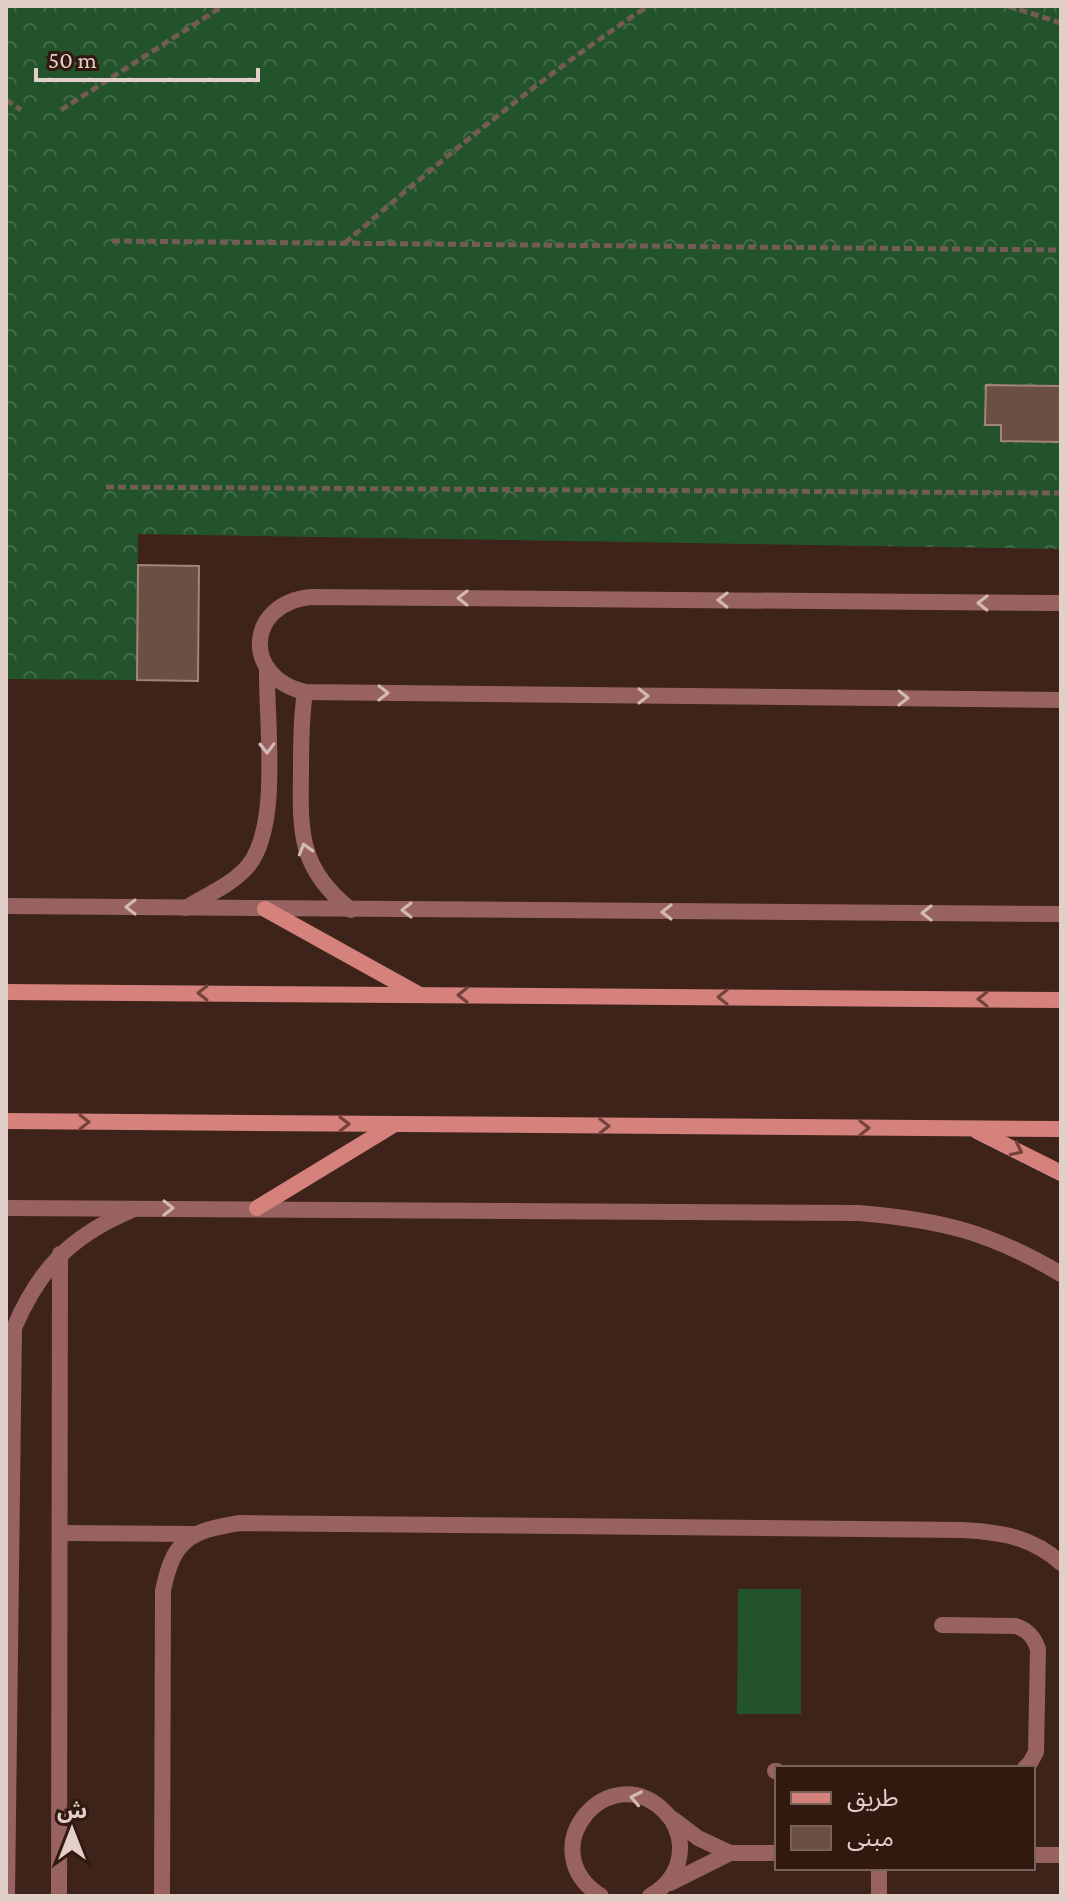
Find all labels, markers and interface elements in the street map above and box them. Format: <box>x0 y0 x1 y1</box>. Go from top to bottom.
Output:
scale bar <box>36 32 258 82</box>
text: 50 m <box>48 46 97 73</box>
one-way arrow <box>456 589 469 607</box>
one-way arrow <box>716 592 729 609</box>
one-way arrow <box>976 594 989 612</box>
one-way arrow <box>377 684 390 702</box>
one-way arrow <box>637 687 650 704</box>
one-way arrow <box>897 689 910 707</box>
one-way arrow <box>258 742 276 755</box>
one-way arrow <box>298 843 314 856</box>
one-way arrow <box>124 899 137 916</box>
one-way arrow <box>400 901 413 919</box>
one-way arrow <box>660 903 673 921</box>
one-way arrow <box>920 904 933 922</box>
one-way arrow <box>196 985 209 1002</box>
one-way arrow <box>456 986 469 1004</box>
one-way arrow <box>716 988 729 1006</box>
one-way arrow <box>976 991 989 1008</box>
one-way arrow <box>78 1113 91 1131</box>
one-way arrow <box>338 1115 351 1133</box>
one-way arrow <box>598 1117 611 1135</box>
one-way arrow <box>858 1119 871 1137</box>
one-way arrow <box>1009 1141 1023 1157</box>
one-way arrow <box>162 1199 175 1217</box>
legend <box>775 1766 1035 1870</box>
text: طريق <box>847 1784 899 1813</box>
north arrow <box>32 1790 112 1870</box>
one-way arrow <box>630 1790 644 1807</box>
text: ش <box>57 1798 87 1823</box>
text: مبنى <box>847 1824 894 1851</box>

